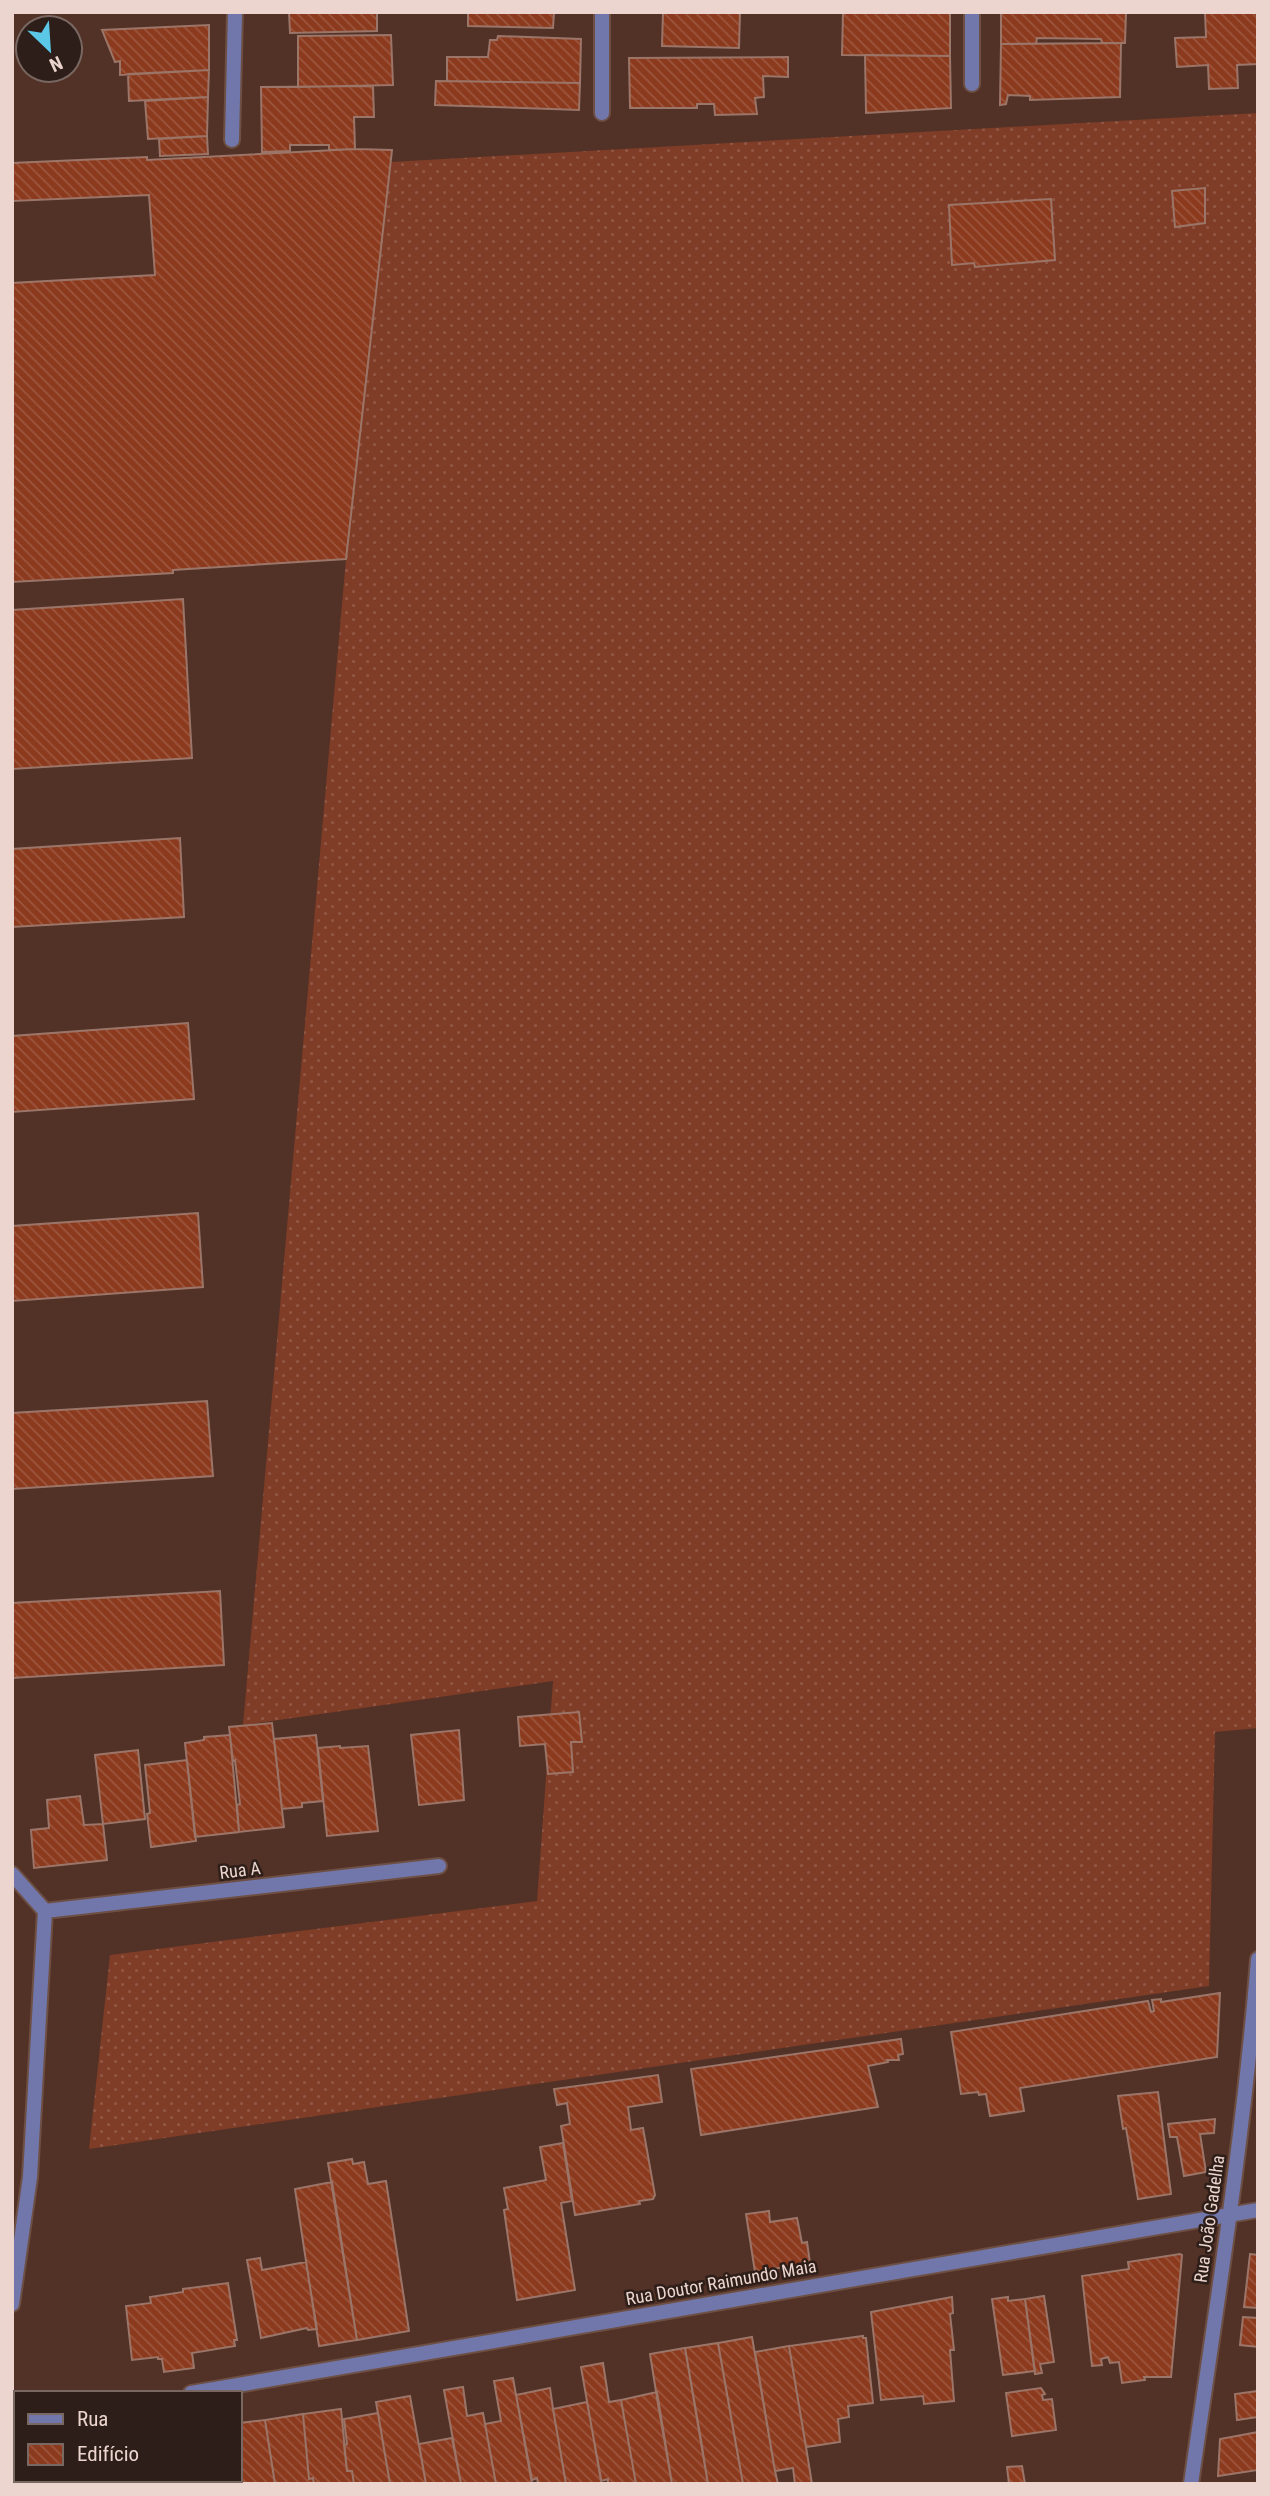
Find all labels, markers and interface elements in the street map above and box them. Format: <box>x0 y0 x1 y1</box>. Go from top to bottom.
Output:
north arrow <box>14 14 84 84</box>
text: N <box>46 51 66 77</box>
street label: Rua A <box>218 1857 262 1883</box>
street label: Rua João Gadelha <box>1190 2154 1228 2284</box>
street label: Rua Doutor Raimundo Maia <box>624 2255 818 2309</box>
legend <box>14 2391 242 2482</box>
text: Rua <box>77 2407 108 2431</box>
text: Edifício <box>77 2442 139 2466</box>

